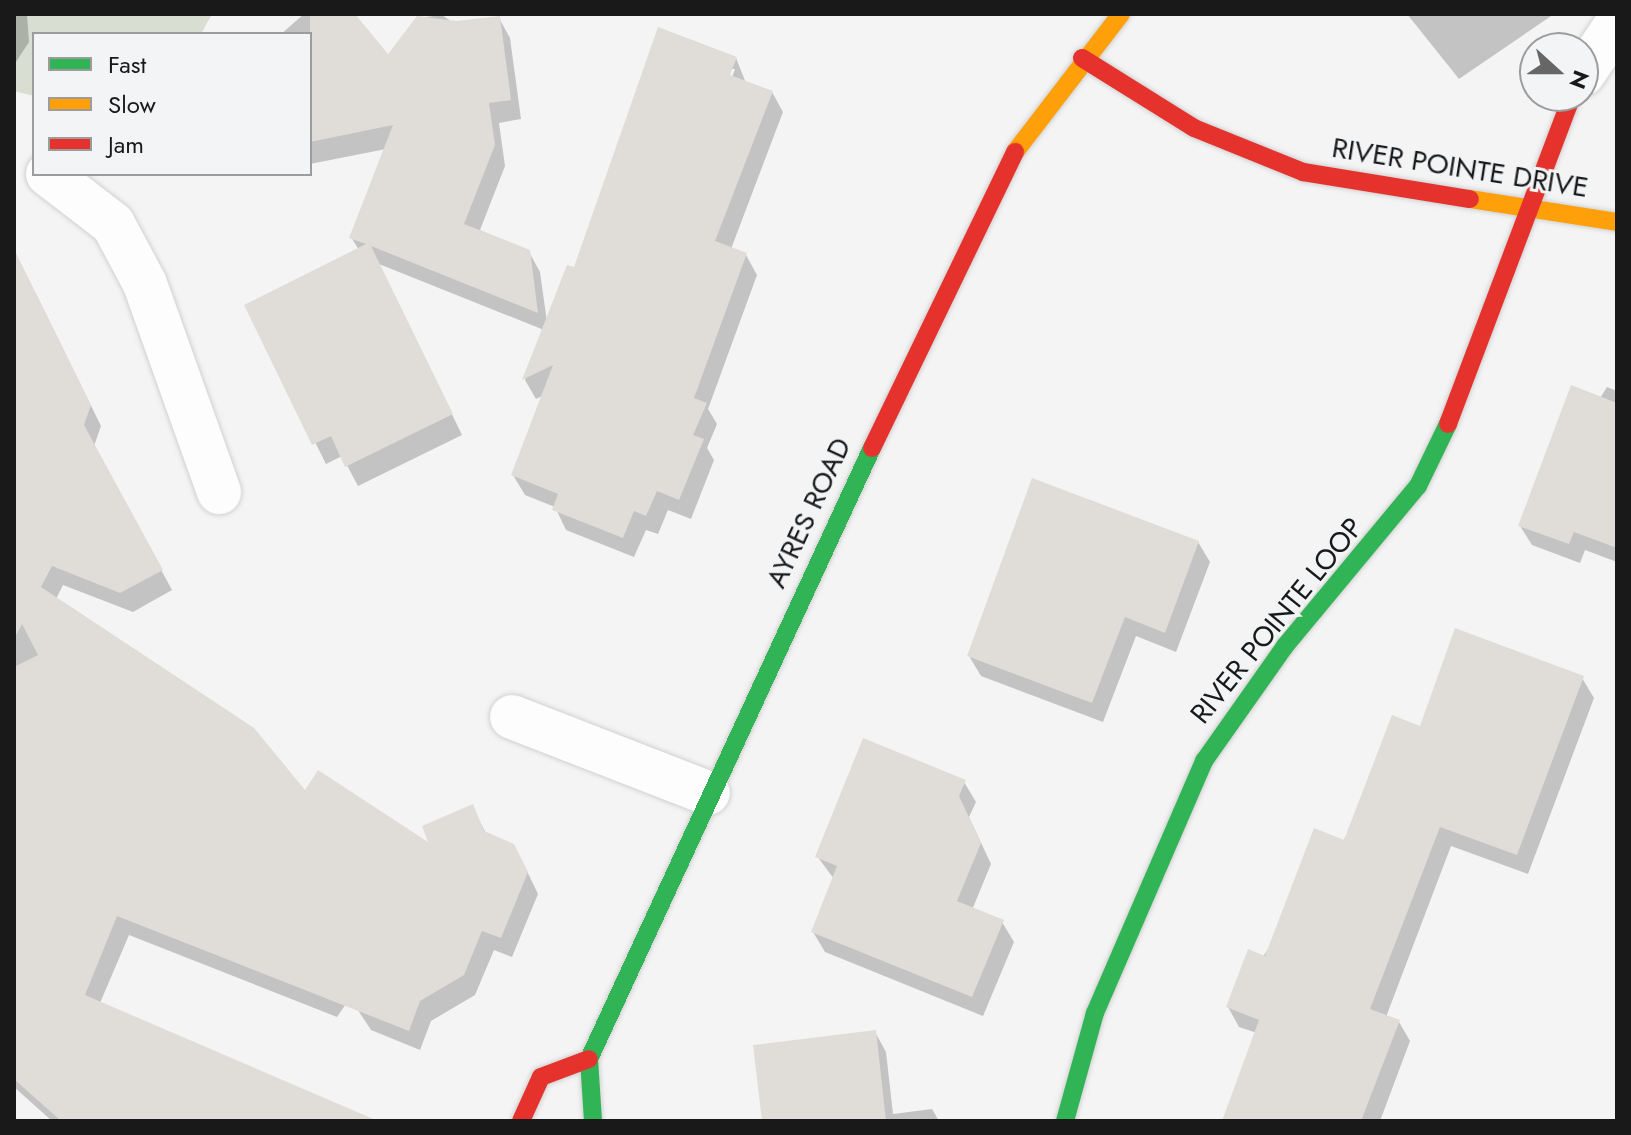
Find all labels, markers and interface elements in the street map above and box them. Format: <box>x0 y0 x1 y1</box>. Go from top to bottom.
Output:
legend <box>32 32 312 176</box>
north arrow <box>1519 32 1599 112</box>
text: Fast <box>108 47 146 82</box>
text: N <box>1561 66 1598 94</box>
text: Slow <box>108 87 156 122</box>
text: Jam <box>108 127 144 162</box>
street label: RIVER POINTE DRIVE <box>1330 131 1590 205</box>
street label: AYRES ROAD <box>760 433 858 593</box>
street label: RIVER POINTE LOOP <box>1184 511 1370 731</box>

